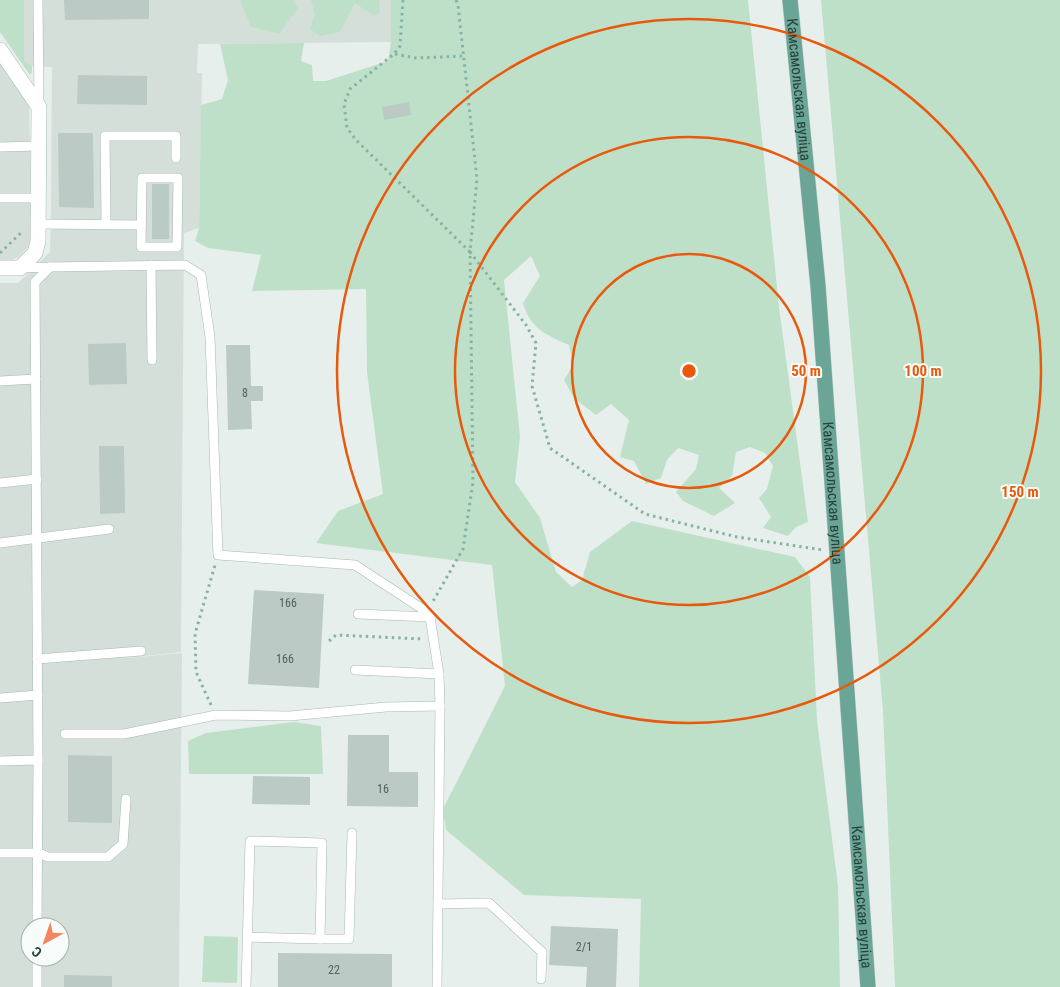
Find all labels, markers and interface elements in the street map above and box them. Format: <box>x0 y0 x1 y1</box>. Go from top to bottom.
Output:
street label: Камсамольская вуліца <box>783 18 815 162</box>
centre of rings <box>680 362 698 380</box>
text: 50 m <box>791 362 821 380</box>
text: 100 m <box>904 362 942 380</box>
house number: 8 <box>242 386 248 400</box>
street label: Камсамольская вуліца <box>819 421 847 565</box>
text: 150 m <box>1001 483 1039 501</box>
house number: 166 <box>279 596 297 610</box>
house number: 166 <box>276 652 294 666</box>
house number: 16 <box>377 782 389 796</box>
street label: Камсамольская вуліца <box>848 825 876 969</box>
north arrow <box>20 917 70 967</box>
house number: 2/1 <box>576 940 592 954</box>
text: С <box>28 943 45 961</box>
house number: 22 <box>328 963 340 977</box>

